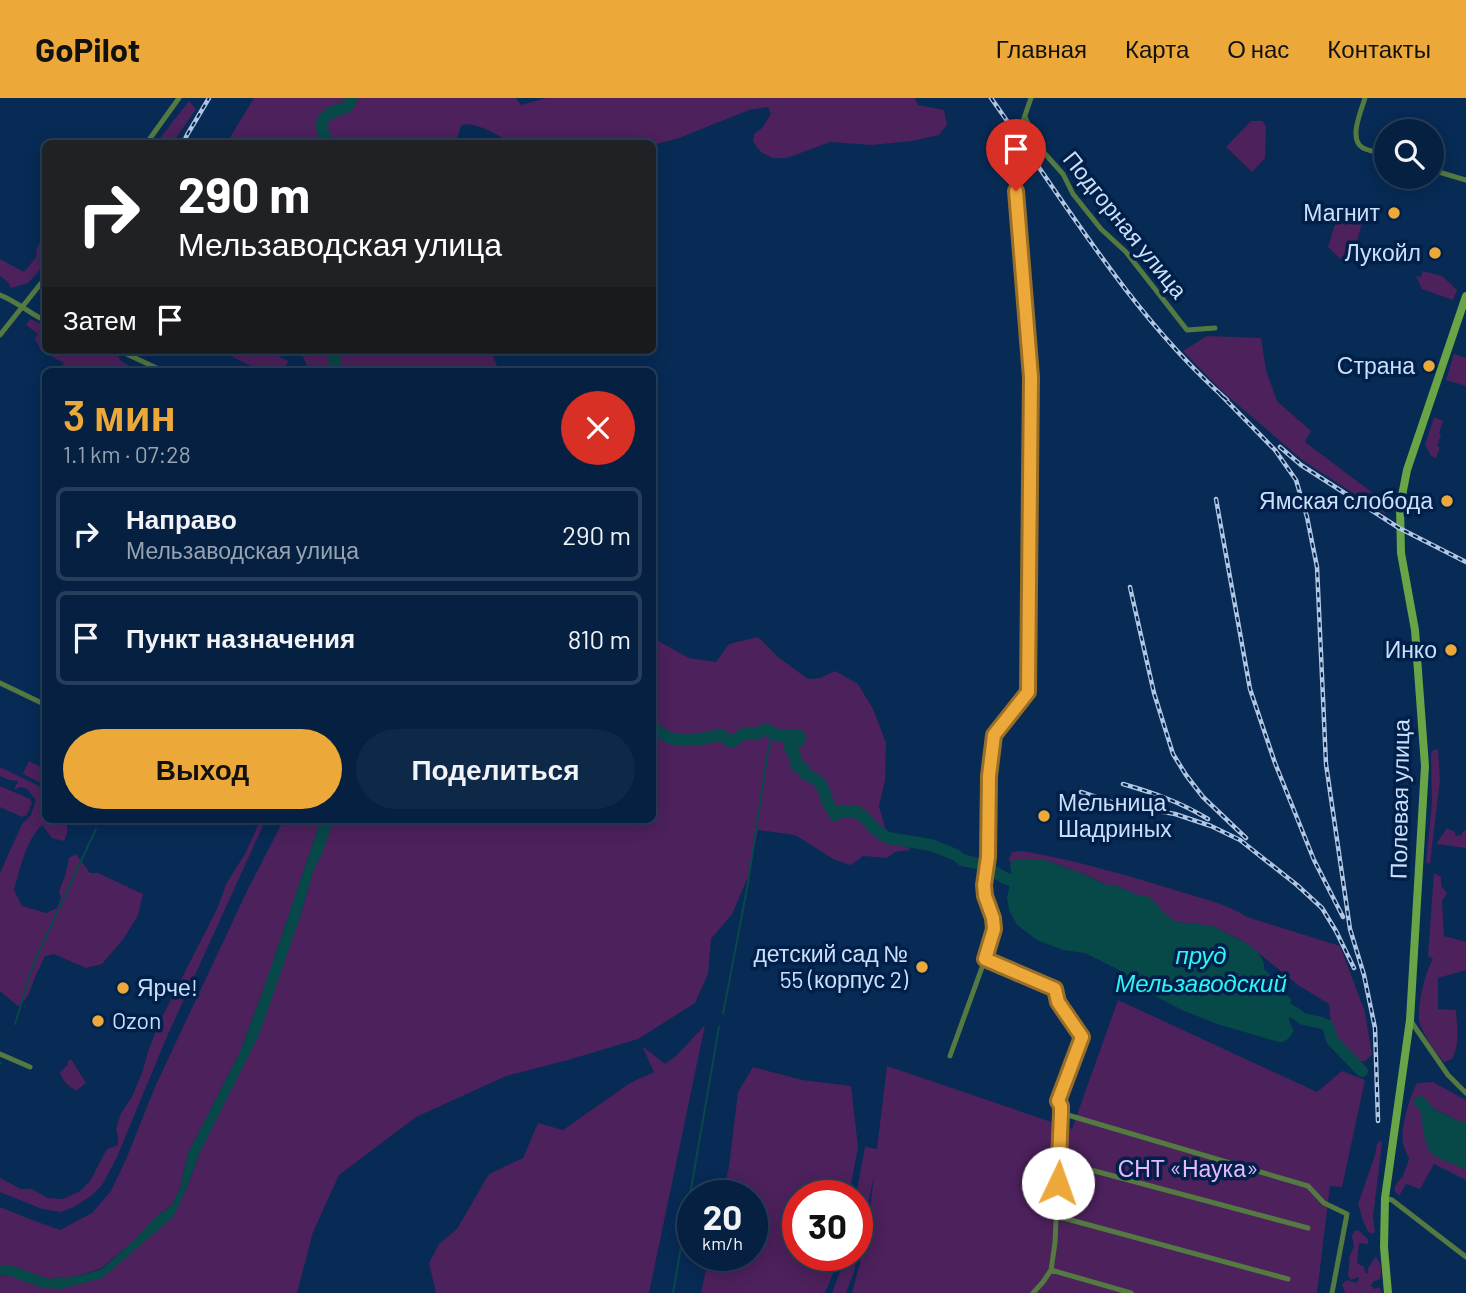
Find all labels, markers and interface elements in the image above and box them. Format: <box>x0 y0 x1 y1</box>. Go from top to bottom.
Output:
text: GoPilot <box>35 29 140 69</box>
text: Главная <box>996 34 1087 63</box>
text: Карта <box>1125 34 1189 63</box>
text: О нас <box>1227 34 1289 63</box>
text: Контакты <box>1327 34 1431 63</box>
pin <box>986 119 1046 191</box>
map controls <box>1374 119 1444 189</box>
button: search <box>1374 119 1444 189</box>
icon: arrive <box>997 130 1035 168</box>
street label: Подгорная улица <box>1058 145 1194 304</box>
text: 290 m <box>178 164 310 223</box>
icon: right <box>63 168 154 259</box>
place label: Магнит <box>1303 198 1380 226</box>
marker: Магнит <box>1386 205 1402 221</box>
text: Мельзаводская улица <box>178 224 502 262</box>
place label: Лукойл <box>1345 238 1421 266</box>
marker: Лукойл <box>1427 245 1443 261</box>
icon: arrive <box>151 301 189 339</box>
text: Затем <box>63 304 137 335</box>
place label: Страна <box>1337 351 1415 379</box>
marker: Страна <box>1421 358 1437 374</box>
text: 3 мин <box>63 389 176 439</box>
button: close <box>561 391 635 465</box>
text: 1.1 km · 07:28 <box>63 440 191 468</box>
place label: Ямская слобода <box>1259 486 1433 514</box>
marker: Ямская слобода <box>1439 493 1455 509</box>
text: Направо <box>126 503 237 534</box>
icon: right <box>67 515 105 553</box>
text: 290 m <box>562 519 631 550</box>
text: Мельзаводская улица <box>126 536 359 564</box>
icon: arrive <box>67 619 105 657</box>
text: Пункт назначения <box>126 622 355 653</box>
text: 810 m <box>568 623 631 654</box>
place label: Инко <box>1385 635 1437 663</box>
marker: Инко <box>1443 642 1459 658</box>
street label: Полевая улица <box>1384 719 1414 879</box>
button: Выход <box>63 729 342 809</box>
button: Поделиться <box>356 729 635 809</box>
place label: Мельница Шадриных <box>1058 788 1172 842</box>
marker: Мельница Шадриных <box>1036 808 1052 824</box>
place label: детский сад № 55 (корпус 2) <box>753 939 909 993</box>
water label: пруд Мельзаводский <box>1115 940 1287 997</box>
marker: детский сад № 55 (корпус 2) <box>914 959 930 975</box>
place label: Ярче! <box>137 973 198 1001</box>
marker: Ярче! <box>115 980 131 996</box>
place label: Ozon <box>112 1006 161 1034</box>
marker: Ozon <box>90 1013 106 1029</box>
position arrow <box>1021 1146 1095 1220</box>
park label: СНТ «Наука» <box>1118 1154 1258 1182</box>
speed limit sign: 30 <box>782 1180 873 1271</box>
text: 20 <box>703 1195 742 1237</box>
text: km/h <box>702 1232 743 1254</box>

